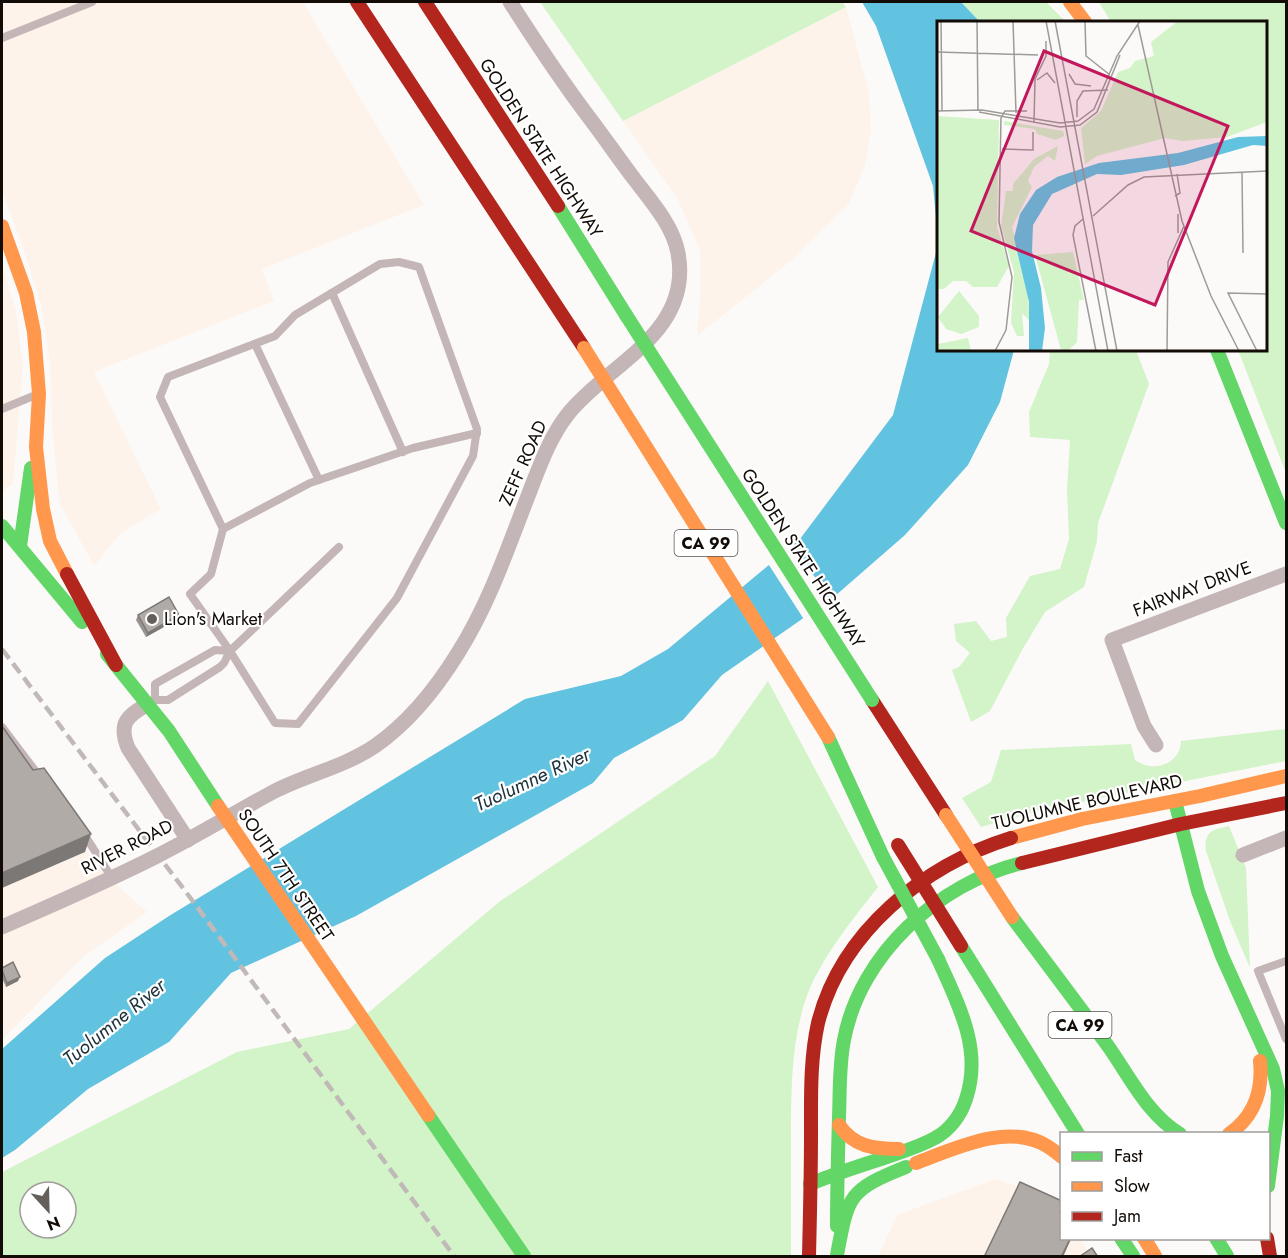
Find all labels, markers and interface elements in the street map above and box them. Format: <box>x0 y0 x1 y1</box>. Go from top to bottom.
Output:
inset map <box>937 21 1267 351</box>
street label: GOLDEN STATE HIGHWAY <box>473 53 609 244</box>
street label: ZEFF ROAD <box>493 416 553 510</box>
street label: GOLDEN STATE HIGHWAY <box>735 463 871 654</box>
road number: CA 99 <box>674 530 738 556</box>
street label: FAIRWAY DRIVE <box>1129 555 1255 623</box>
place label: Lion's Market <box>164 606 263 632</box>
marker: Lion's Market <box>145 612 159 626</box>
water label: Tuolumne River <box>469 739 596 819</box>
street label: TUOLUMNE BOULEVARD <box>989 767 1185 837</box>
street label: SOUTH 7TH STREET <box>232 803 341 947</box>
street label: RIVER ROAD <box>77 813 177 881</box>
water label: Tuolumne River <box>57 971 173 1073</box>
road number: CA 99 <box>1048 1012 1112 1038</box>
legend <box>1060 1132 1270 1240</box>
text: Fast <box>1114 1143 1143 1169</box>
text: Slow <box>1114 1173 1151 1199</box>
north arrow <box>18 1180 78 1240</box>
text: Jam <box>1112 1203 1141 1229</box>
text: N <box>43 1210 64 1236</box>

